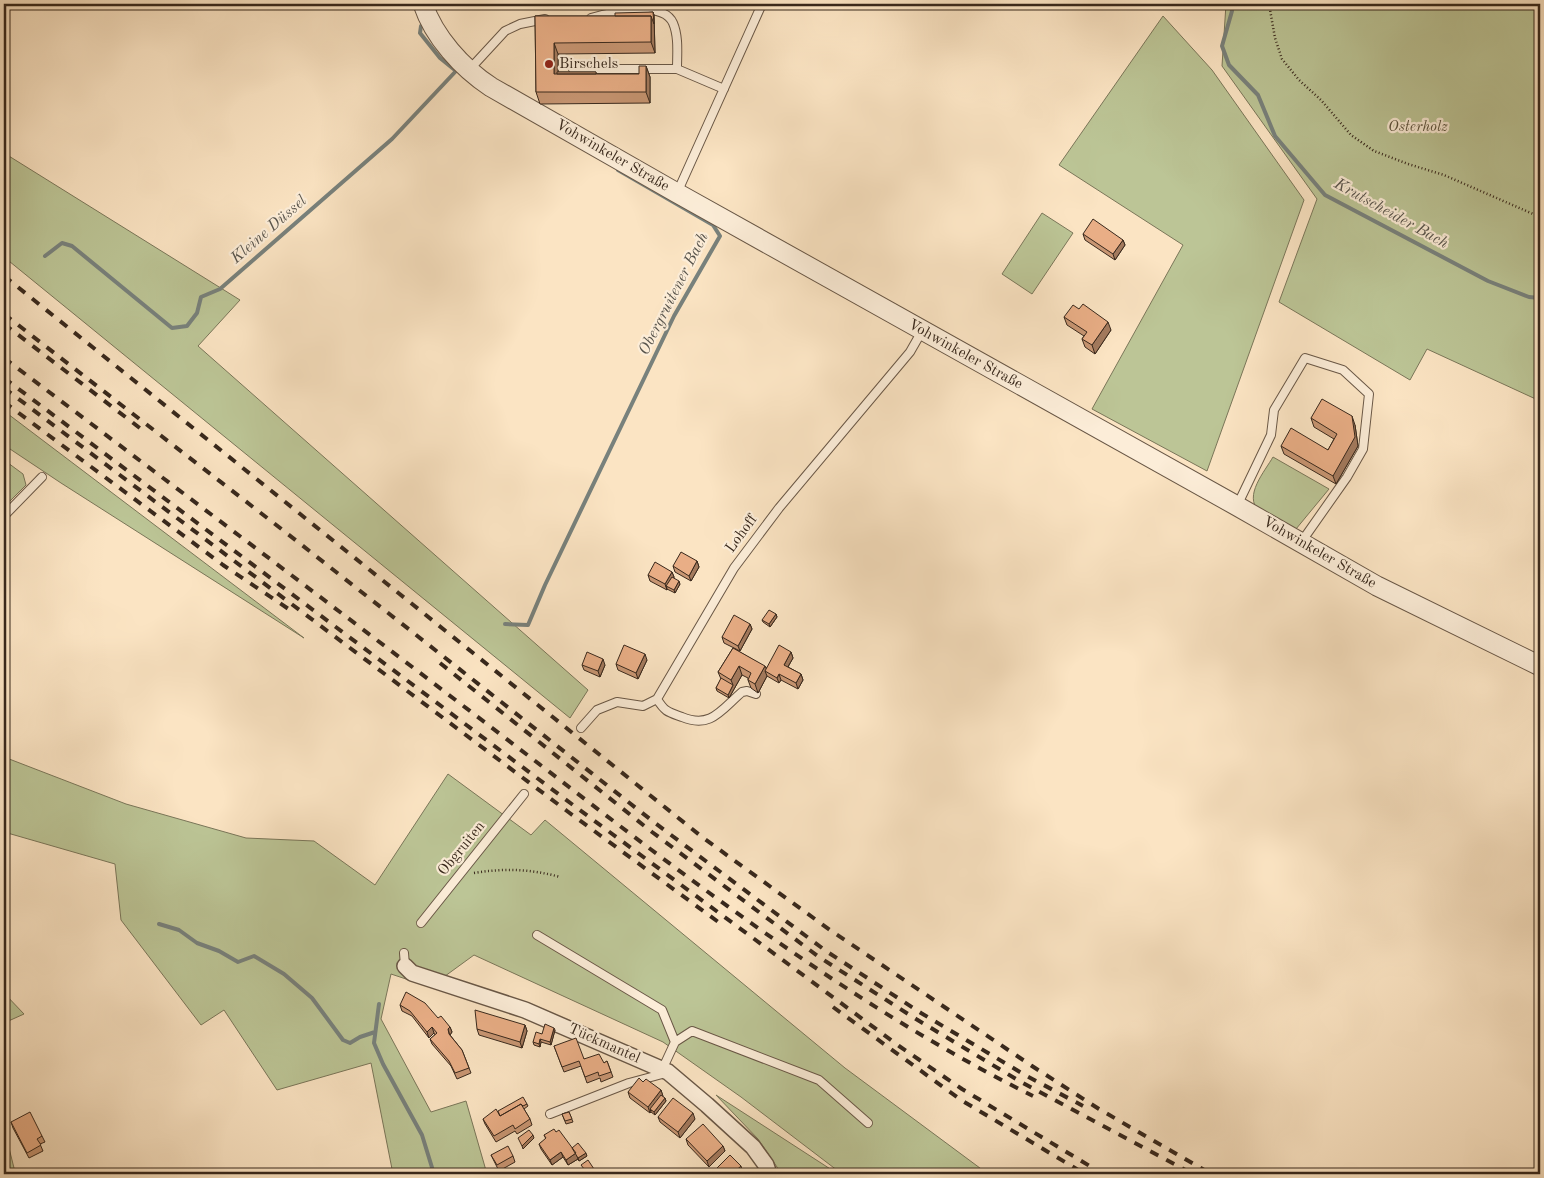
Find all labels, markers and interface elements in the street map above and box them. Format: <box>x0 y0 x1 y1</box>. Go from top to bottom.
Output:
place label: Birschels <box>559 57 618 72</box>
marker: Birschels <box>543 58 555 70</box>
street label: Vohwinkeler Straße <box>553 117 671 195</box>
park label: Osterholz <box>1388 120 1448 135</box>
water label: Krutscheider Bach <box>1330 176 1451 252</box>
water label: Kleine Düssel <box>227 193 310 268</box>
water label: Obergruitener Bach <box>636 230 712 358</box>
street label: Vohwinkeler Straße <box>905 317 1025 393</box>
street label: Lohoff <box>723 511 761 556</box>
street label: Vohwinkeler Straße <box>1260 514 1378 592</box>
street label: Obgruiten <box>436 819 488 879</box>
street label: Tückmantel <box>566 1022 642 1066</box>

